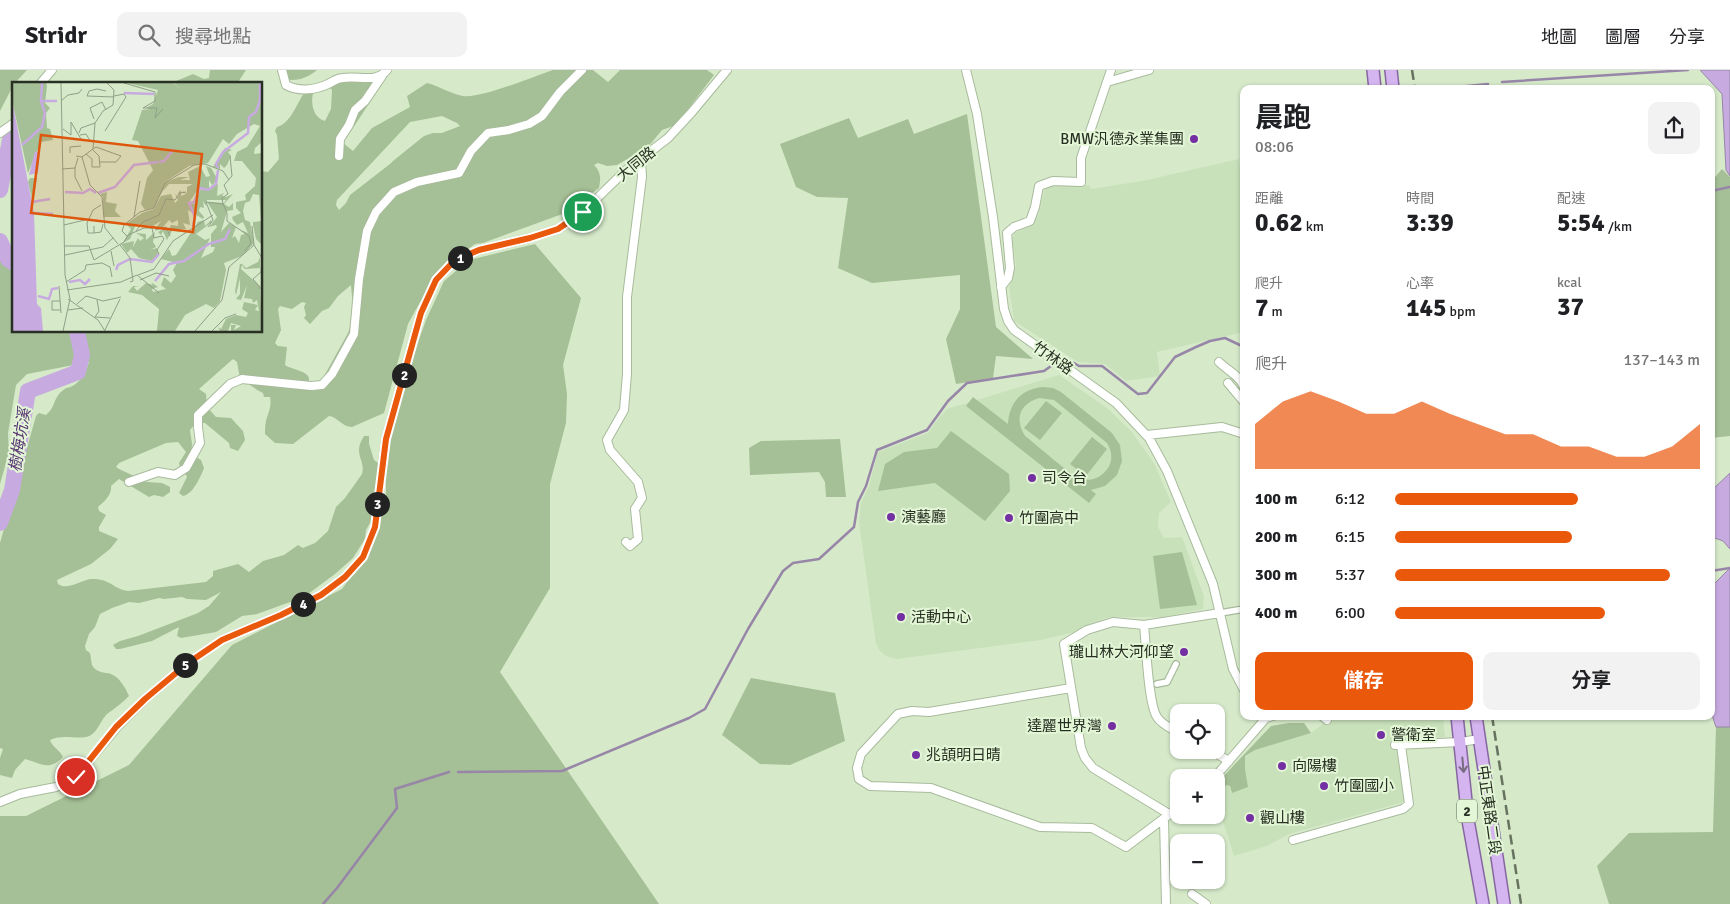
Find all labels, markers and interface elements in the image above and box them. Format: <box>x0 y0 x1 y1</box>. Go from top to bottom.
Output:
search box <box>117 12 467 57</box>
text: Stridr <box>25 20 87 50</box>
icon: search <box>135 21 163 49</box>
text: 搜尋地點 <box>175 25 251 49</box>
text: 地圖 <box>1541 26 1577 48</box>
text: 圖層 <box>1605 26 1641 48</box>
text: 分享 <box>1669 26 1705 48</box>
inset map <box>12 82 262 332</box>
text: 晨跑 <box>1255 101 1311 135</box>
button: share <box>1648 102 1700 154</box>
place label: BMW汎德永業集團 <box>1060 130 1184 148</box>
marker: BMW汎德永業集團 <box>1188 133 1200 145</box>
text: 08:06 <box>1255 137 1294 157</box>
street label: 大同路 <box>613 143 659 185</box>
text: 距離 <box>1255 190 1283 207</box>
text: 時間 <box>1406 190 1434 207</box>
text: 配速 <box>1557 190 1585 207</box>
pin <box>562 191 604 233</box>
icon: arrive <box>569 198 597 226</box>
text: 0.62 <box>1255 207 1303 238</box>
text: 3:39 <box>1406 207 1454 238</box>
text: 5:54 <box>1557 207 1605 238</box>
text: km <box>1303 218 1324 235</box>
text: /km <box>1605 218 1632 235</box>
pin: 1 <box>448 246 472 270</box>
text: 1 <box>457 250 464 267</box>
text: kcal <box>1557 274 1582 291</box>
text: 爬升 <box>1255 275 1283 292</box>
text: 心率 <box>1406 275 1434 292</box>
text: 37 <box>1557 291 1584 322</box>
text: 7 <box>1255 292 1269 323</box>
text: 145 <box>1406 292 1447 323</box>
text: m <box>1269 303 1283 320</box>
text: bpm <box>1447 303 1476 320</box>
street label: 竹林路 <box>1029 338 1077 378</box>
text: 137–143 m <box>1623 350 1700 370</box>
text: 爬升 <box>1255 354 1287 374</box>
pin: 2 <box>392 362 416 388</box>
text: 2 <box>401 367 408 384</box>
water label: 樹梅坑溪 <box>5 405 35 473</box>
place label: 司令台 <box>1042 469 1087 487</box>
marker: 司令台 <box>1026 472 1038 484</box>
text: 100 m <box>1255 489 1297 509</box>
text: 6:12 <box>1335 489 1365 509</box>
pin: 3 <box>364 492 390 516</box>
text: 3 <box>374 496 381 513</box>
place label: 演藝廳 <box>901 508 946 526</box>
place label: 竹圍高中 <box>1019 509 1079 527</box>
marker: 演藝廳 <box>885 511 897 523</box>
marker: 竹圍高中 <box>1003 512 1015 524</box>
text: 200 m <box>1255 527 1297 547</box>
text: 6:15 <box>1335 527 1365 547</box>
text: 300 m <box>1255 565 1297 585</box>
text: 5:37 <box>1335 565 1365 585</box>
pin: 4 <box>290 592 316 616</box>
text: 4 <box>300 596 307 613</box>
text: 400 m <box>1255 603 1297 623</box>
text: 6:00 <box>1335 603 1365 623</box>
place label: 活動中心 <box>911 608 971 626</box>
marker: 活動中心 <box>895 611 907 623</box>
place label: 瓏山林大河仰望 <box>1069 643 1174 661</box>
marker: 瓏山林大河仰望 <box>1178 646 1190 658</box>
pin: 5 <box>172 652 198 678</box>
button: 儲存 <box>1255 652 1473 710</box>
button: 分享 <box>1483 652 1700 710</box>
text: 5 <box>182 657 189 674</box>
map controls <box>1170 704 1225 889</box>
button: locate <box>1170 704 1225 759</box>
place label: 達麗世界灣 <box>1027 717 1102 735</box>
marker: 達麗世界灣 <box>1106 720 1118 732</box>
place label: 警衛室 <box>1391 726 1436 744</box>
marker: 警衛室 <box>1375 729 1387 741</box>
place label: 兆頡明日晴 <box>926 746 1001 764</box>
marker: 兆頡明日晴 <box>910 749 922 761</box>
pin <box>55 756 97 798</box>
one-way arrow <box>1458 756 1467 772</box>
place label: 向陽樓 <box>1292 757 1337 775</box>
marker: 向陽樓 <box>1276 760 1288 772</box>
icon: check <box>62 763 90 791</box>
street label: 中正東路二段 <box>1474 764 1504 856</box>
button: + <box>1170 769 1225 824</box>
place label: 竹圍國小 <box>1334 777 1394 795</box>
marker: 竹圍國小 <box>1318 780 1330 792</box>
road number: 2 <box>1457 799 1477 822</box>
place label: 觀山樓 <box>1260 809 1305 827</box>
marker: 觀山樓 <box>1244 812 1256 824</box>
button: − <box>1170 834 1225 889</box>

